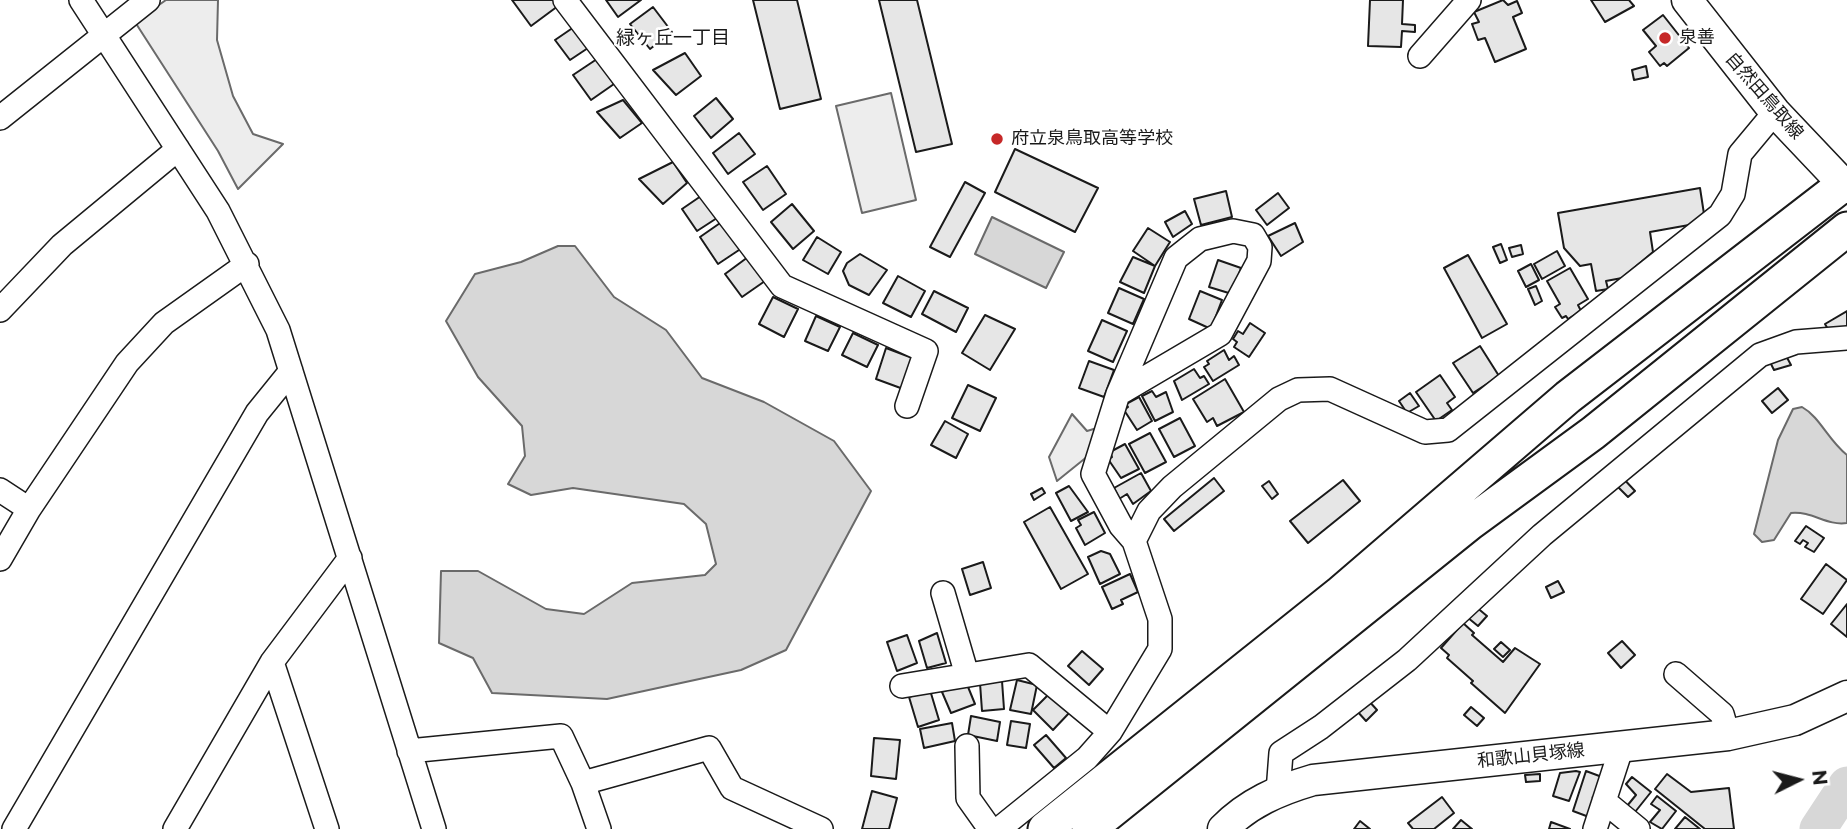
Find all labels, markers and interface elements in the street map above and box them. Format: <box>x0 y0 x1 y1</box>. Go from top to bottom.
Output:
district label: 緑ヶ丘一丁目 <box>616 27 730 49</box>
place label: 泉善 <box>1679 27 1715 49</box>
marker: 泉善 <box>1657 30 1673 46</box>
street label: 自然田鳥取線 <box>1720 48 1808 144</box>
place label: 府立泉鳥取高等学校 <box>1011 128 1173 150</box>
marker: 府立泉鳥取高等学校 <box>989 131 1005 147</box>
street label: 和歌山貝塚線 <box>1476 740 1586 772</box>
north arrow <box>1763 745 1833 815</box>
text: N <box>1807 769 1832 787</box>

